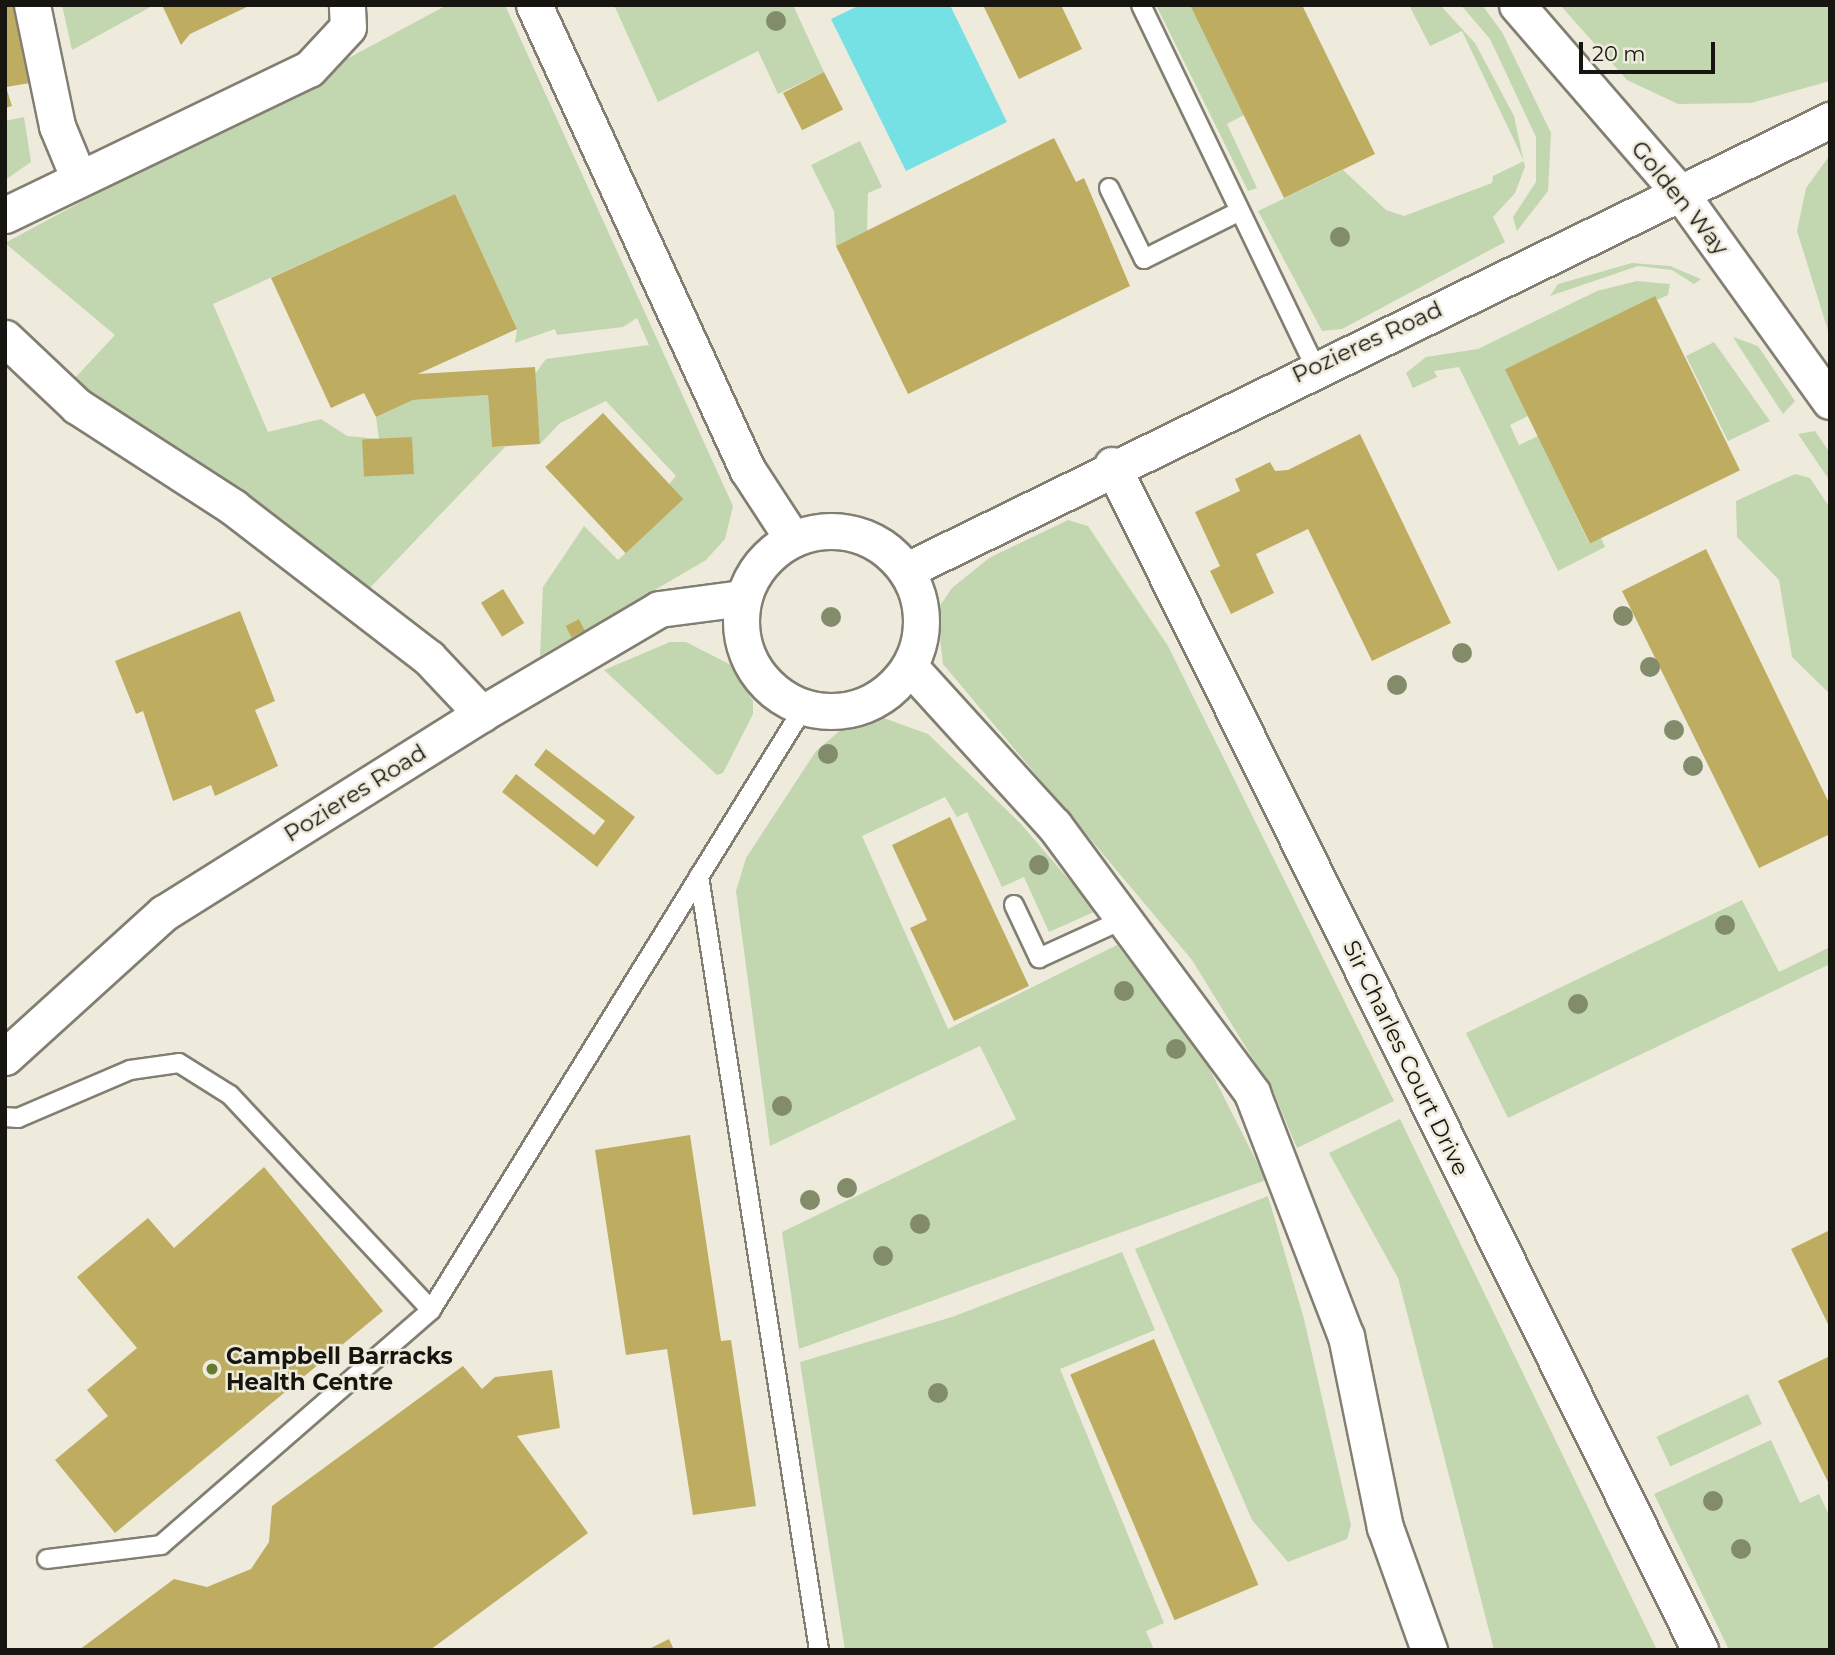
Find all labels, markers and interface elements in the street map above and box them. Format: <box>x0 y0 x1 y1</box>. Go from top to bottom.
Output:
scale bar <box>1583 28 1720 72</box>
text: 20 m <box>1592 41 1646 66</box>
street label: Golden Way <box>1625 135 1735 261</box>
street label: Pozieres Road <box>1288 295 1446 389</box>
street label: Pozieres Road <box>279 738 431 848</box>
street label: Sir Charles Court Drive <box>1337 936 1475 1180</box>
place label: Campbell Barracks Health Centre <box>226 1342 453 1396</box>
marker: Campbell Barracks Health Centre <box>204 1361 220 1377</box>

